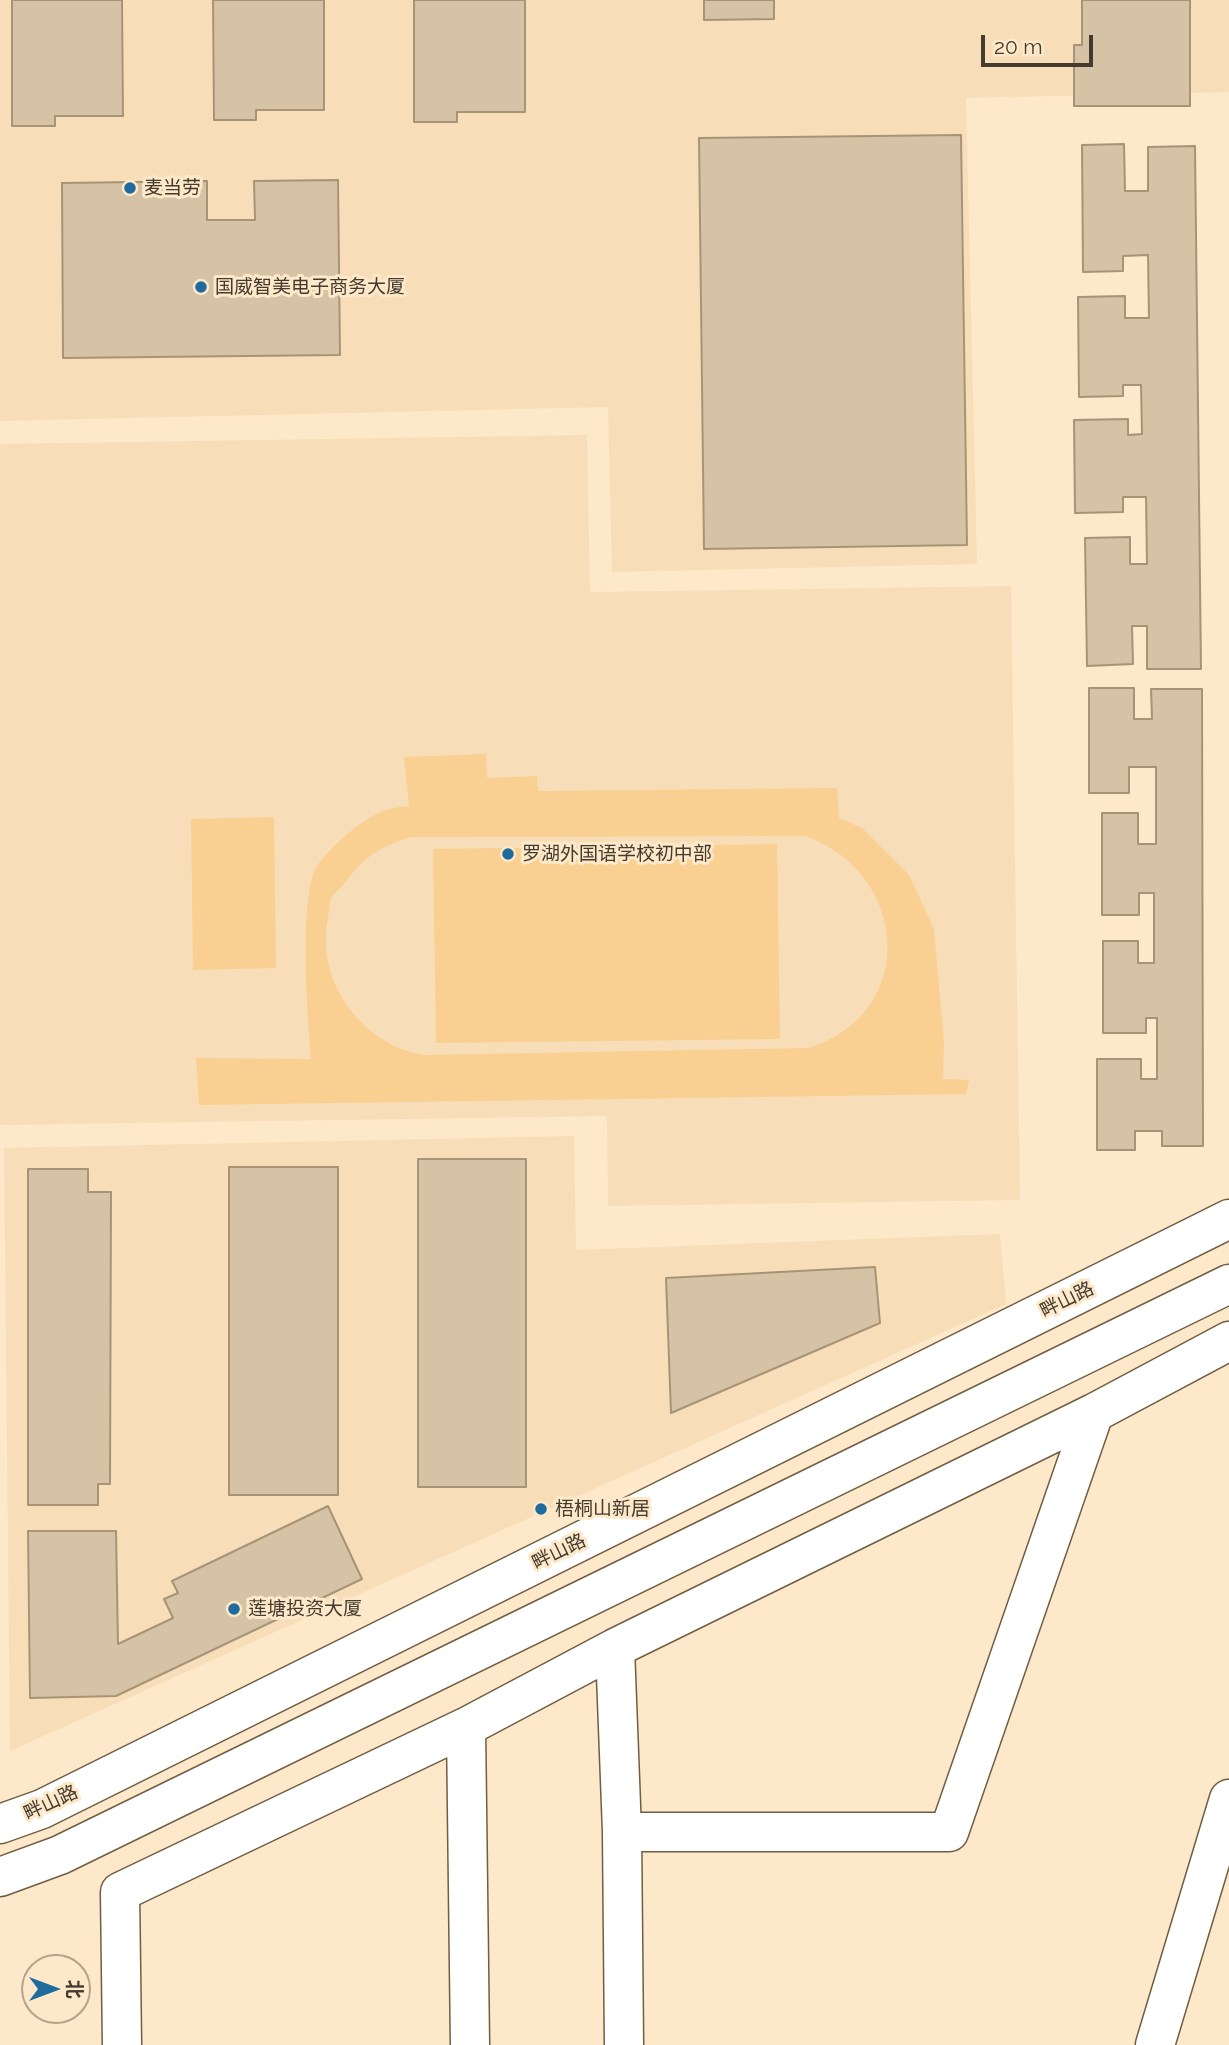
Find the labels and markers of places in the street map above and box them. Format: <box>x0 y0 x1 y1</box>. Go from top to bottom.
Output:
place label: 麦当劳 <box>144 177 201 199</box>
marker: 麦当劳 <box>122 180 138 196</box>
place label: 国威智美电子商务大厦 <box>215 276 405 298</box>
marker: 国威智美电子商务大厦 <box>193 279 209 295</box>
place label: 罗湖外国语学校初中部 <box>522 843 712 865</box>
marker: 罗湖外国语学校初中部 <box>500 846 516 862</box>
place label: 梧桐山新居 <box>555 1498 650 1520</box>
marker: 梧桐山新居 <box>533 1501 549 1517</box>
place label: 莲塘投资大厦 <box>248 1598 362 1620</box>
marker: 莲塘投资大厦 <box>226 1601 242 1617</box>

